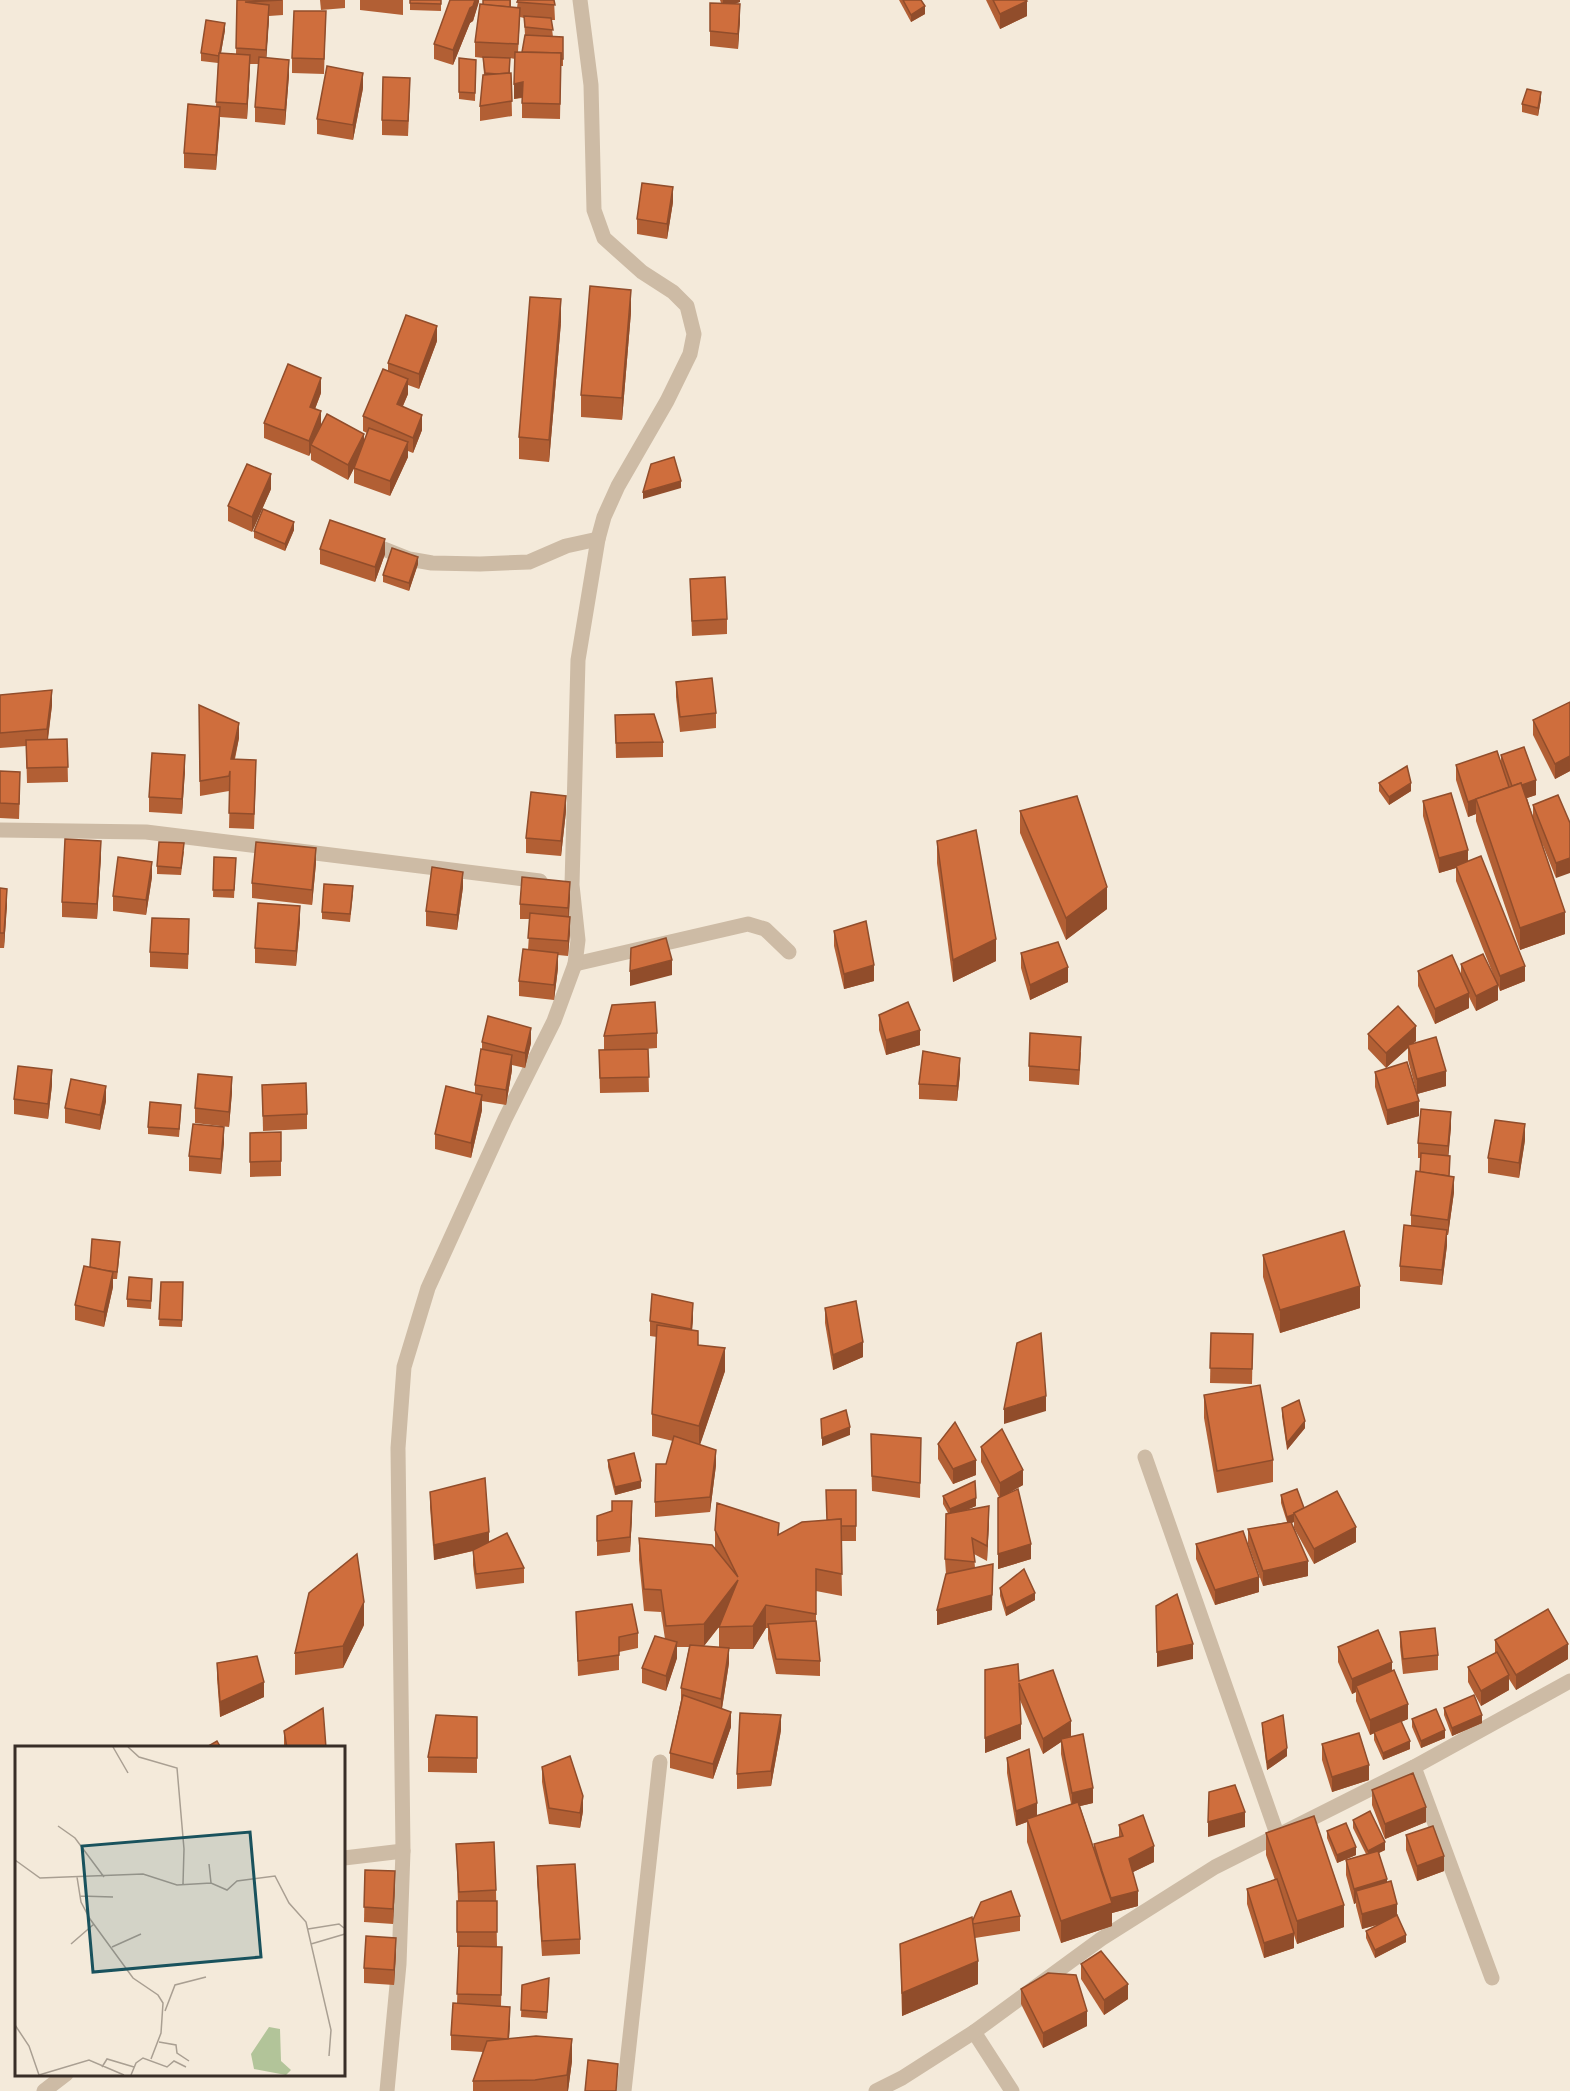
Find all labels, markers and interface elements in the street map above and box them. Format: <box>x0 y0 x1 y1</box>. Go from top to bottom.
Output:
inset map <box>15 1746 345 2076</box>

